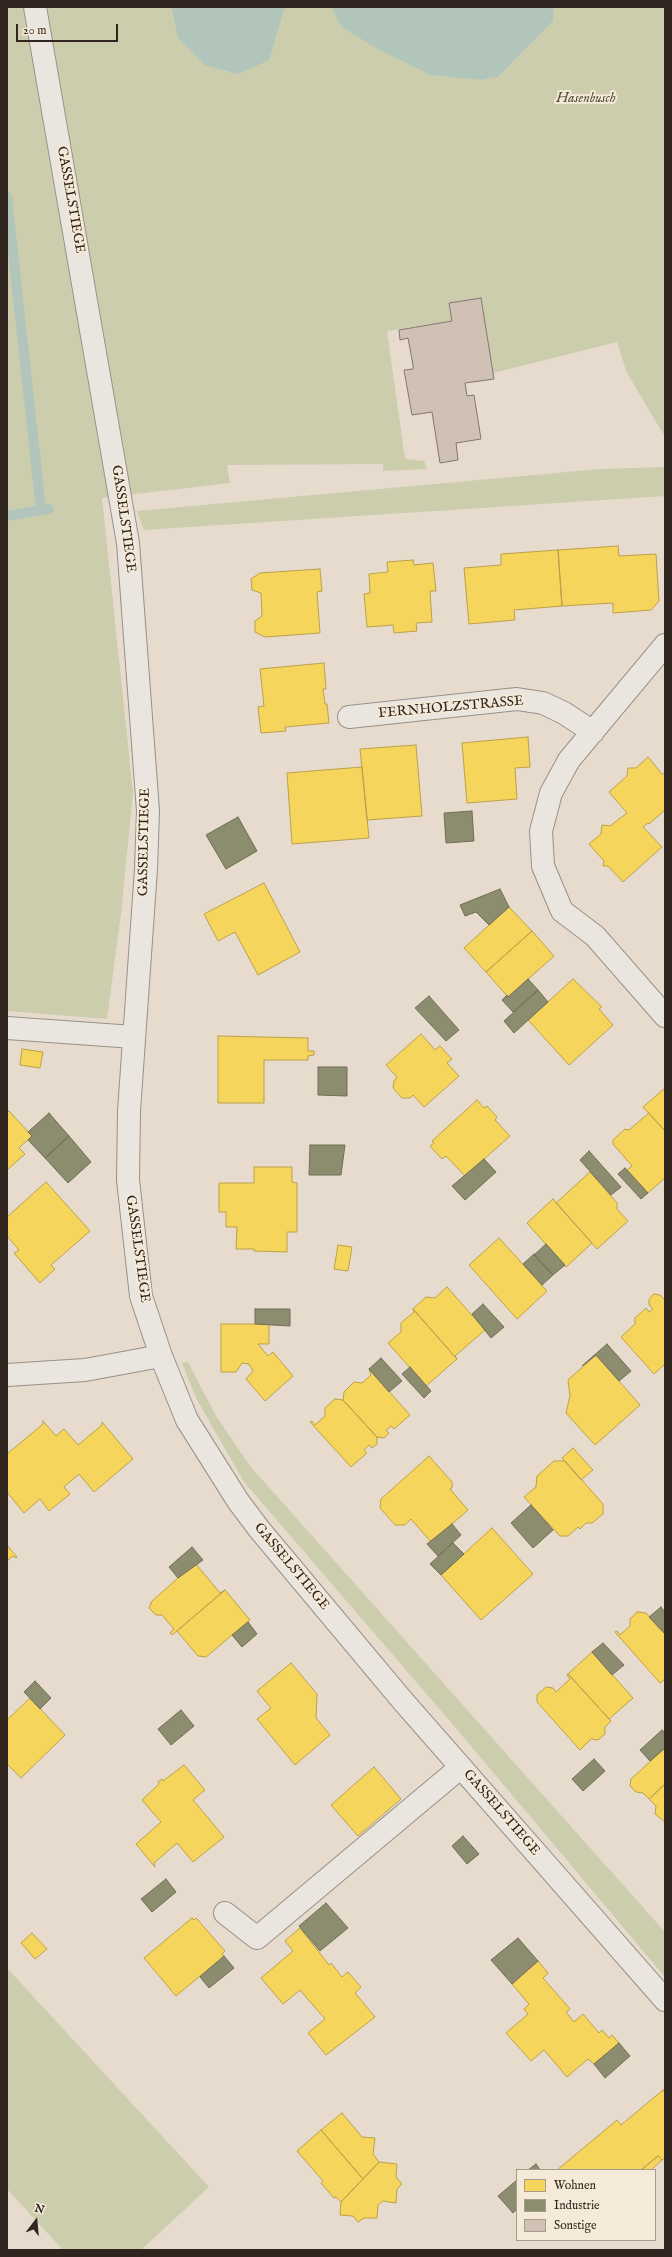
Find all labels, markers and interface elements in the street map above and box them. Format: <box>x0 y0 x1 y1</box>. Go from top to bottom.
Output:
scale bar <box>18 16 120 42</box>
text: 20 m <box>23 23 46 38</box>
park label: Hasenbusch <box>556 91 616 107</box>
street label: GASSELSTIEGE <box>52 145 88 255</box>
street label: GASSELSTIEGE <box>107 464 139 574</box>
street label: FERNHOLZSTRASSE <box>378 693 524 723</box>
street label: GASSELSTIEGE <box>136 788 154 896</box>
street label: GASSELSTIEGE <box>121 1194 153 1304</box>
street label: GASSELSTIEGE <box>250 1520 332 1614</box>
street label: GASSELSTIEGE <box>459 1767 543 1859</box>
legend <box>516 2169 656 2241</box>
text: Wohnen <box>554 2178 596 2193</box>
text: Industrie <box>554 2198 600 2213</box>
north arrow <box>16 2201 56 2241</box>
text: N <box>33 2201 46 2218</box>
text: Sonstige <box>554 2218 597 2233</box>

